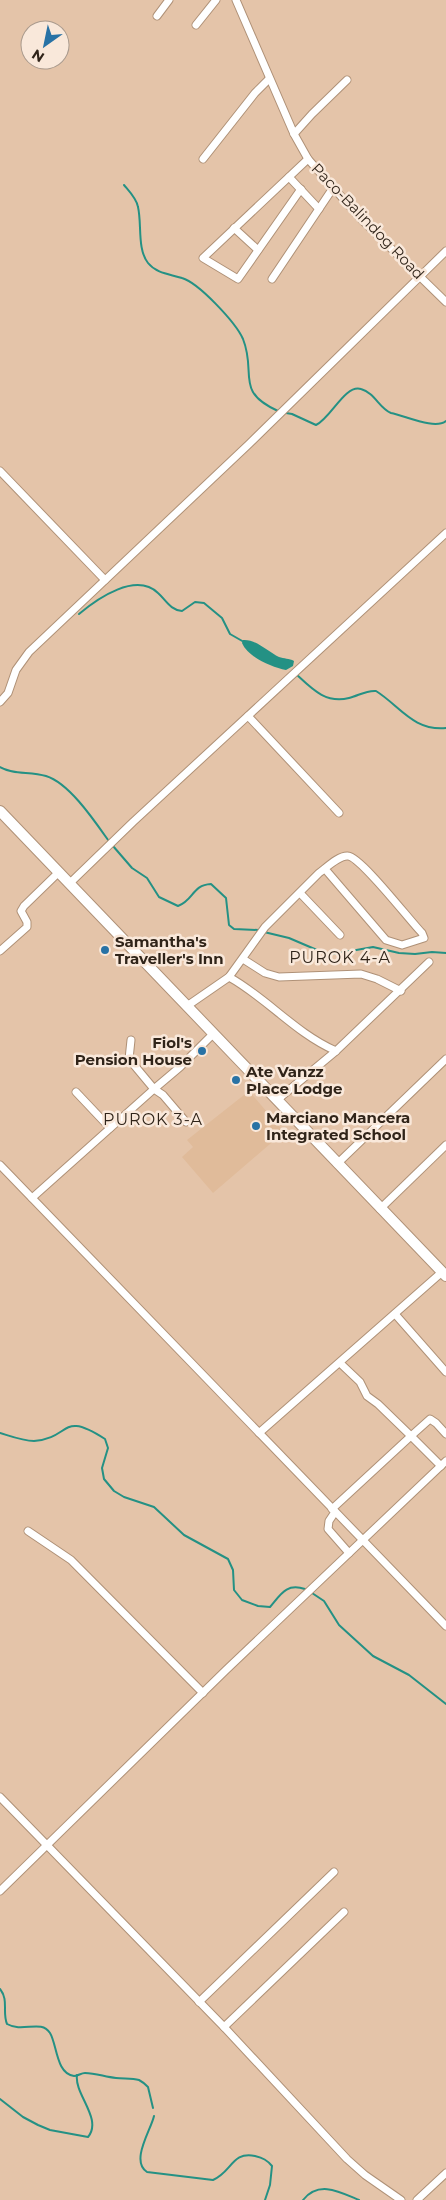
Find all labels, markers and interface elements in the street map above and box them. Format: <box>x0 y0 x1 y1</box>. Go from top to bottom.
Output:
north arrow <box>20 20 70 70</box>
text: N <box>28 45 48 67</box>
street label: Paco-Balindog Road <box>308 159 428 283</box>
place label: Samantha's Traveller's Inn <box>115 932 224 968</box>
marker: Samantha's Traveller's Inn <box>99 944 111 956</box>
district label: PUROK 4-A <box>289 948 391 967</box>
place label: Fiol's Pension House <box>75 1033 192 1069</box>
marker: Fiol's Pension House <box>196 1045 208 1057</box>
place label: Ate Vanzz Place Lodge <box>245 1062 342 1098</box>
marker: Ate Vanzz Place Lodge <box>230 1074 242 1086</box>
place label: Marciano Mancera Integrated School <box>266 1108 410 1144</box>
district label: PUROK 3-A <box>103 1110 203 1129</box>
marker: Marciano Mancera Integrated School <box>250 1120 262 1132</box>

